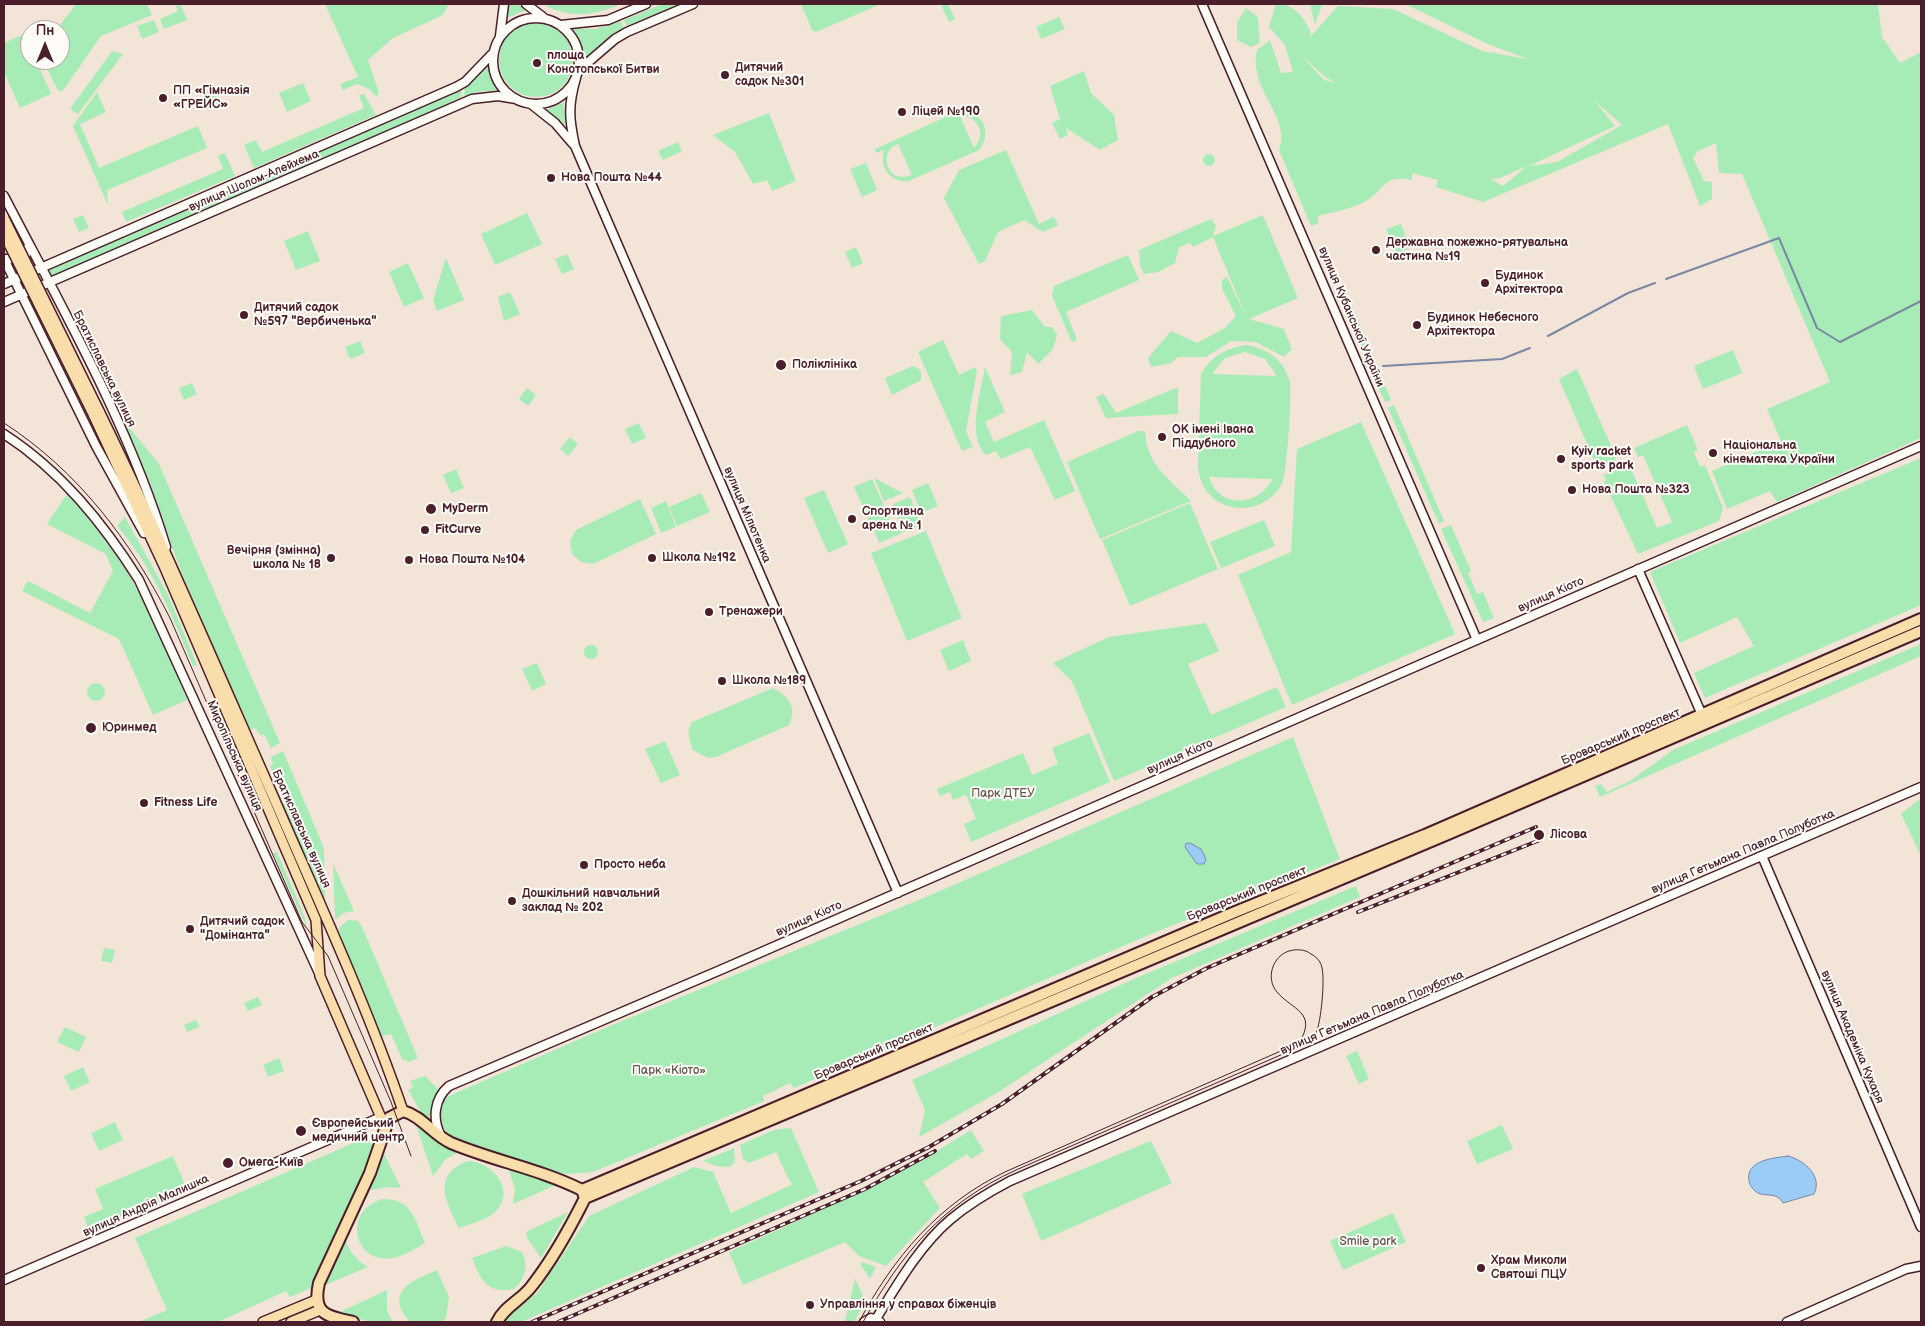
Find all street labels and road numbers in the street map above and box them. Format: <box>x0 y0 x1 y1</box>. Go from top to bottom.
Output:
street label: вулиця Шолом-Алейхема <box>187 147 321 215</box>
street label: вулиця Кубанської України <box>1315 245 1387 389</box>
street label: Братиславська вулиця <box>69 308 139 430</box>
street label: вулиця Мілютенка <box>720 465 774 565</box>
street label: вулиця Кіото <box>1516 574 1586 616</box>
street label: Миропільська вулиця <box>203 698 265 814</box>
street label: Броварський проспект <box>1559 705 1683 769</box>
street label: вулиця Кіото <box>1145 736 1215 778</box>
street label: Братиславська вулиця <box>268 768 334 890</box>
street label: вулиця Гетьмана Павла Полуботка <box>1649 807 1837 897</box>
street label: Броварський проспект <box>1185 863 1309 925</box>
street label: вулиця Кіото <box>774 898 844 940</box>
street label: вулиця Гетьмана Павла Полуботка <box>1278 968 1466 1058</box>
street label: вулиця Академіка Кухаря <box>1817 968 1887 1106</box>
street label: Броварський проспект <box>812 1020 936 1084</box>
street label: вулиця Андрія Малишка <box>81 1172 211 1240</box>

